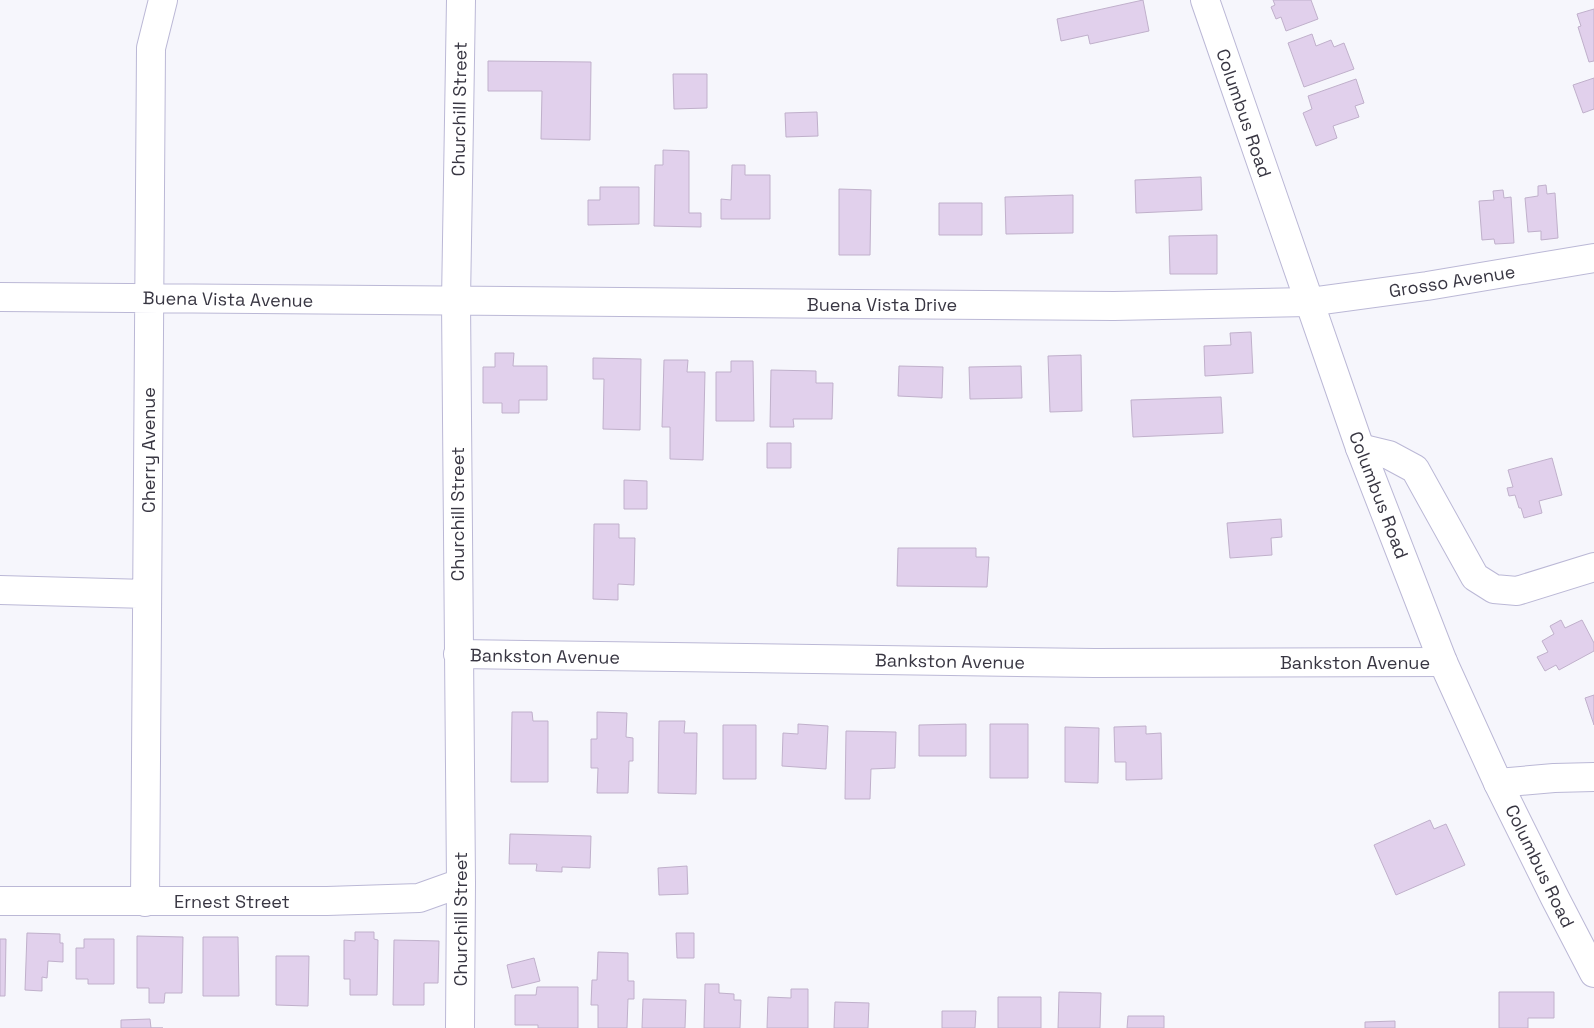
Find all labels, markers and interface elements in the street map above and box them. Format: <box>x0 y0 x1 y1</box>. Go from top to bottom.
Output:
street label: Churchill Street <box>446 42 472 176</box>
street label: Columbus Road <box>1211 46 1277 180</box>
street label: Grosso Avenue <box>1387 260 1517 302</box>
street label: Buena Vista Avenue <box>142 286 314 312</box>
street label: Buena Vista Drive <box>807 293 957 316</box>
street label: Cherry Avenue <box>137 387 160 513</box>
street label: Columbus Road <box>1344 428 1414 562</box>
street label: Churchill Street <box>446 447 469 581</box>
street label: Bankston Avenue <box>470 643 620 669</box>
street label: Bankston Avenue <box>875 648 1025 674</box>
street label: Bankston Avenue <box>1280 651 1430 674</box>
street label: Columbus Road <box>1500 801 1580 931</box>
street label: Churchill Street <box>449 852 472 986</box>
street label: Ernest Street <box>174 890 290 913</box>

